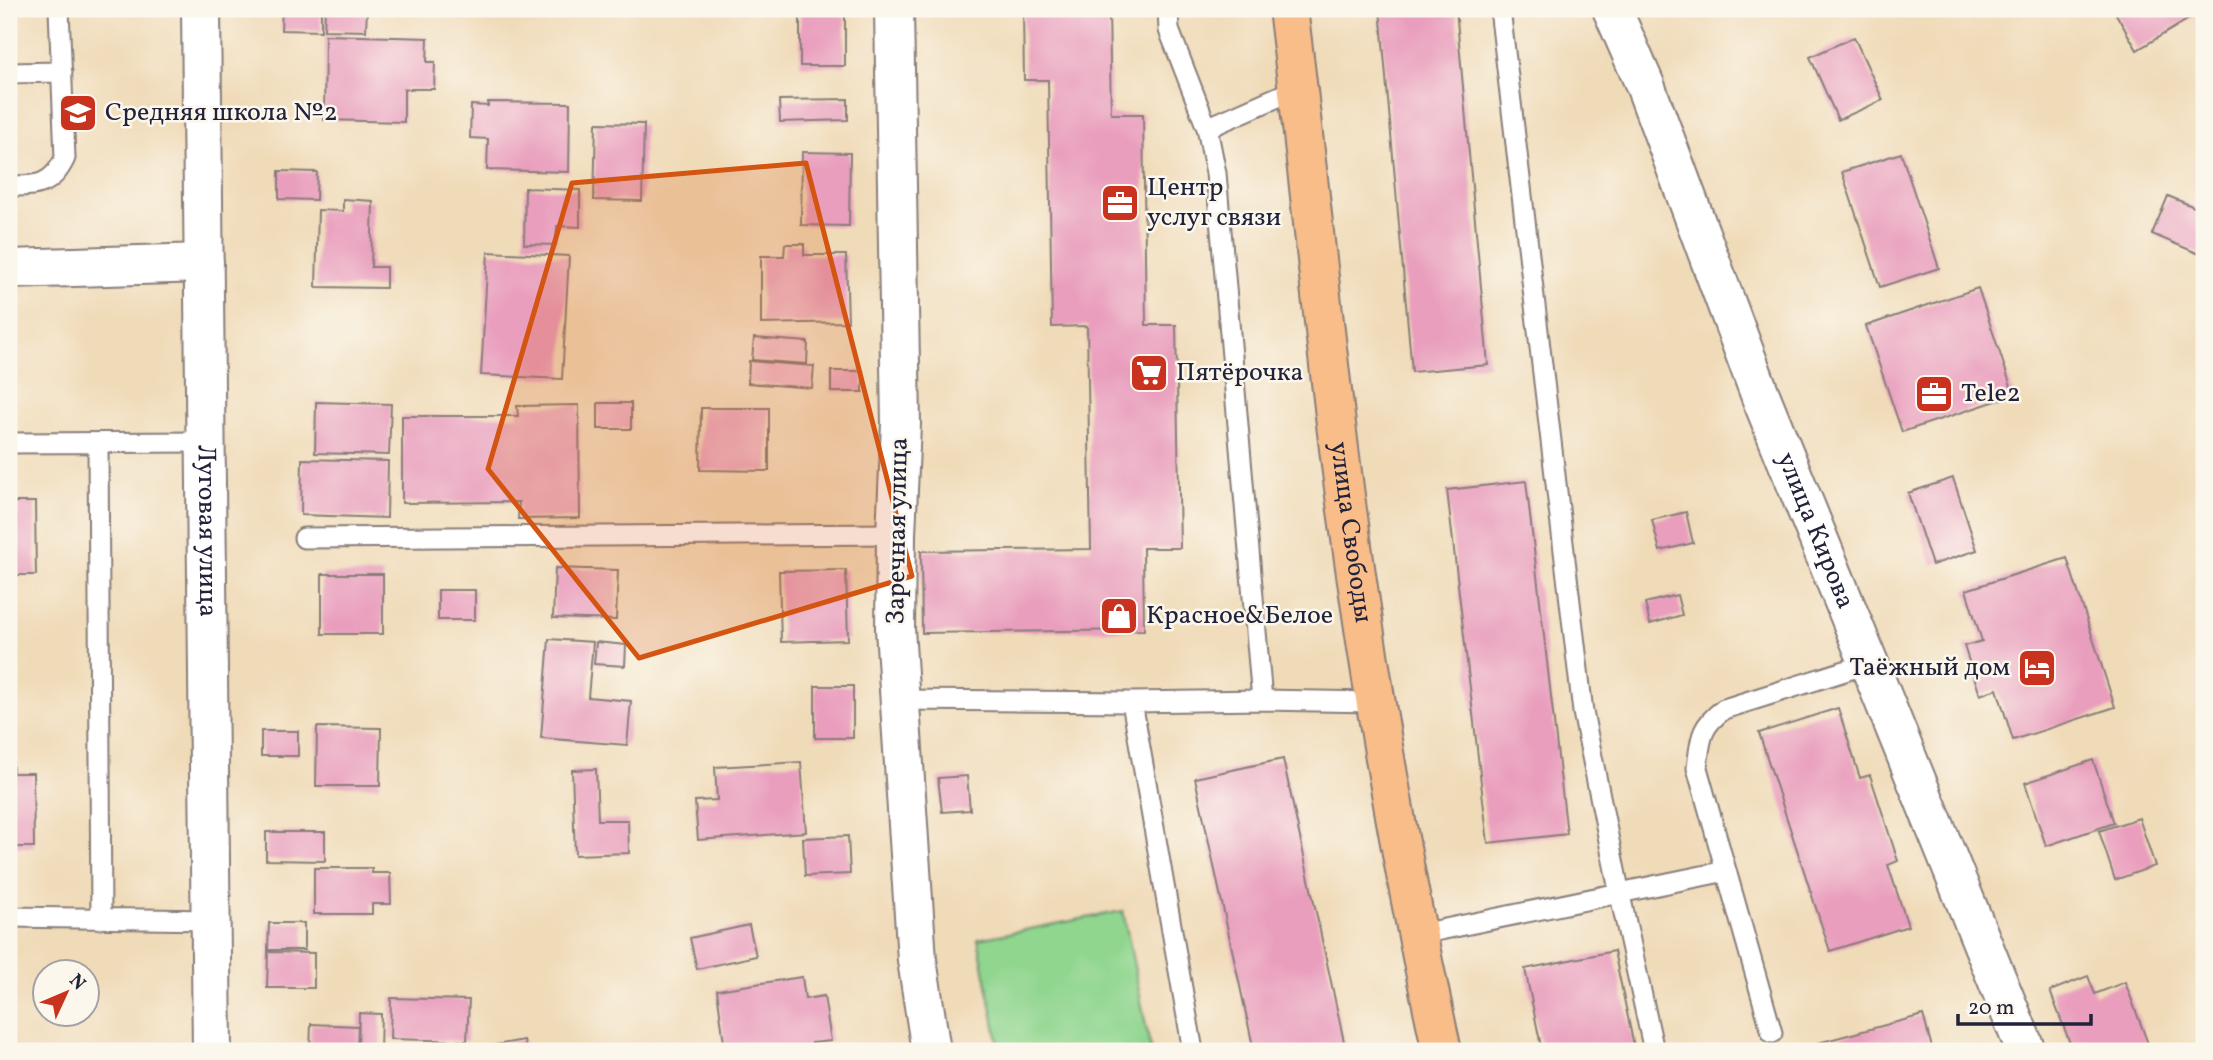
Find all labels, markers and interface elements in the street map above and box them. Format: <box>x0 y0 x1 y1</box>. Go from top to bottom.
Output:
school or university icon: Средняя школа №2 <box>57 92 99 134</box>
place label: Средняя школа №2 <box>105 95 338 131</box>
place label: Центр услуг связи <box>1147 170 1281 236</box>
office icon: Центр услуг связи <box>1099 182 1141 224</box>
supermarket icon: Пятёрочка <box>1128 352 1170 394</box>
place label: Пятёрочка <box>1176 355 1304 391</box>
office icon: Tele2 <box>1913 373 1955 415</box>
place label: Tele2 <box>1961 376 2021 412</box>
street label: Заречная улица <box>878 437 918 625</box>
street label: улица Свободы <box>1320 440 1381 625</box>
street label: Луговая улица <box>188 445 225 617</box>
street label: улица Кирова <box>1767 447 1863 614</box>
shop icon: Красное&Белое <box>1098 595 1140 637</box>
place label: Красное&Белое <box>1146 598 1333 634</box>
hotel icon: Таёжный дом <box>2016 647 2058 689</box>
place label: Таёжный дом <box>1849 650 2010 686</box>
north arrow <box>32 958 102 1028</box>
text: N <box>63 969 91 997</box>
scale bar <box>1958 983 2090 1027</box>
text: 20 m <box>1968 994 2014 1023</box>

